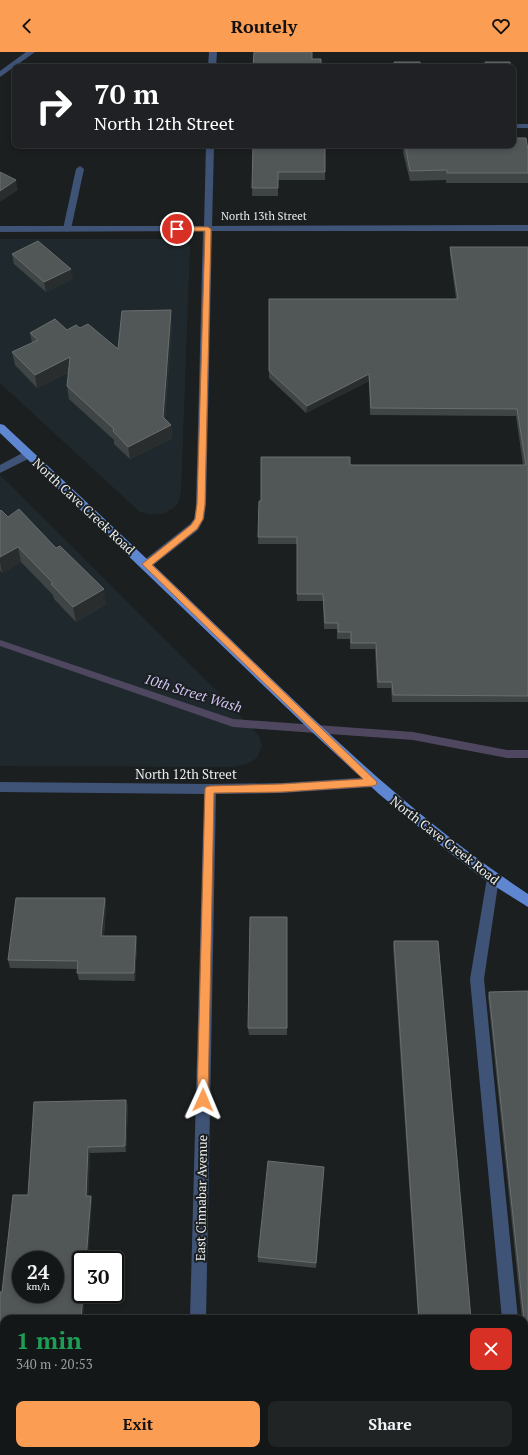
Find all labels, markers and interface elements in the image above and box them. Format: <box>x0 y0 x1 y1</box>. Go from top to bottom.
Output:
text: Routely <box>231 14 297 38</box>
icon: back <box>16 15 38 37</box>
icon: heart <box>490 15 512 37</box>
text: 70 m <box>94 75 159 112</box>
icon: right <box>28 80 80 132</box>
text: North 12th Street <box>94 111 235 135</box>
street label: North 13th Street <box>221 209 307 223</box>
pin <box>160 212 194 246</box>
icon: arrive <box>166 218 188 240</box>
street label: North Cave Creek Road <box>29 454 139 558</box>
water label: 10th Street Wash <box>142 669 245 717</box>
street label: North 12th Street <box>135 765 237 783</box>
street label: North Cave Creek Road <box>387 792 503 888</box>
position arrow <box>182 1079 224 1121</box>
street label: East Cinnabar Avenue <box>191 1135 211 1261</box>
speed limit sign: 30 <box>72 1251 124 1303</box>
text: 24 <box>27 1258 49 1285</box>
text: km/h <box>26 1280 50 1293</box>
text: 1 min <box>16 1324 82 1356</box>
button: close <box>470 1328 512 1370</box>
text: 340 m · 20:53 <box>16 1355 93 1373</box>
button: Exit <box>16 1401 260 1447</box>
button: Share <box>268 1401 512 1447</box>

